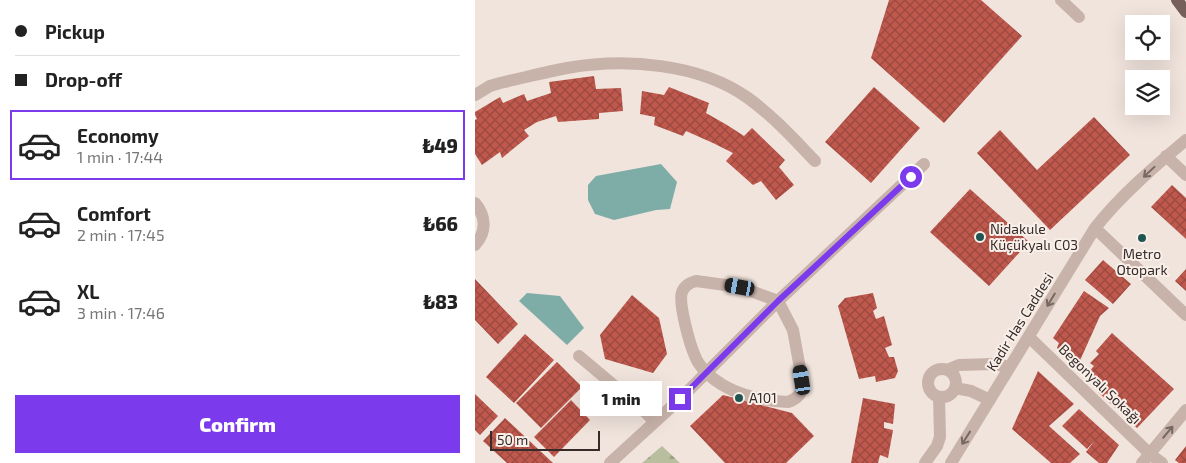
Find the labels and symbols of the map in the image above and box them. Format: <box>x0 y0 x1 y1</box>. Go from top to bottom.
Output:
route start <box>900 166 922 188</box>
one-way arrow <box>1143 166 1156 178</box>
place label: Nidakule Küçükyalı C03 <box>990 220 1078 254</box>
marker: Nidakule Küçükyalı C03 <box>974 231 986 243</box>
marker: Metro Otopark <box>1136 232 1148 244</box>
place label: Metro Otopark <box>1116 245 1168 278</box>
street label: Kadir Has Caddesi <box>982 269 1057 374</box>
car <box>723 277 756 297</box>
one-way arrow <box>1046 293 1056 307</box>
street label: Begonyalı Sokağı <box>1056 340 1145 427</box>
car <box>792 364 811 396</box>
callout: 1 min <box>580 382 663 416</box>
route end <box>669 388 691 410</box>
place label: A101 <box>749 389 777 406</box>
marker: A101 <box>733 392 745 404</box>
one-way arrow <box>1162 426 1173 439</box>
scale bar <box>490 428 600 451</box>
one-way arrow <box>961 431 971 445</box>

